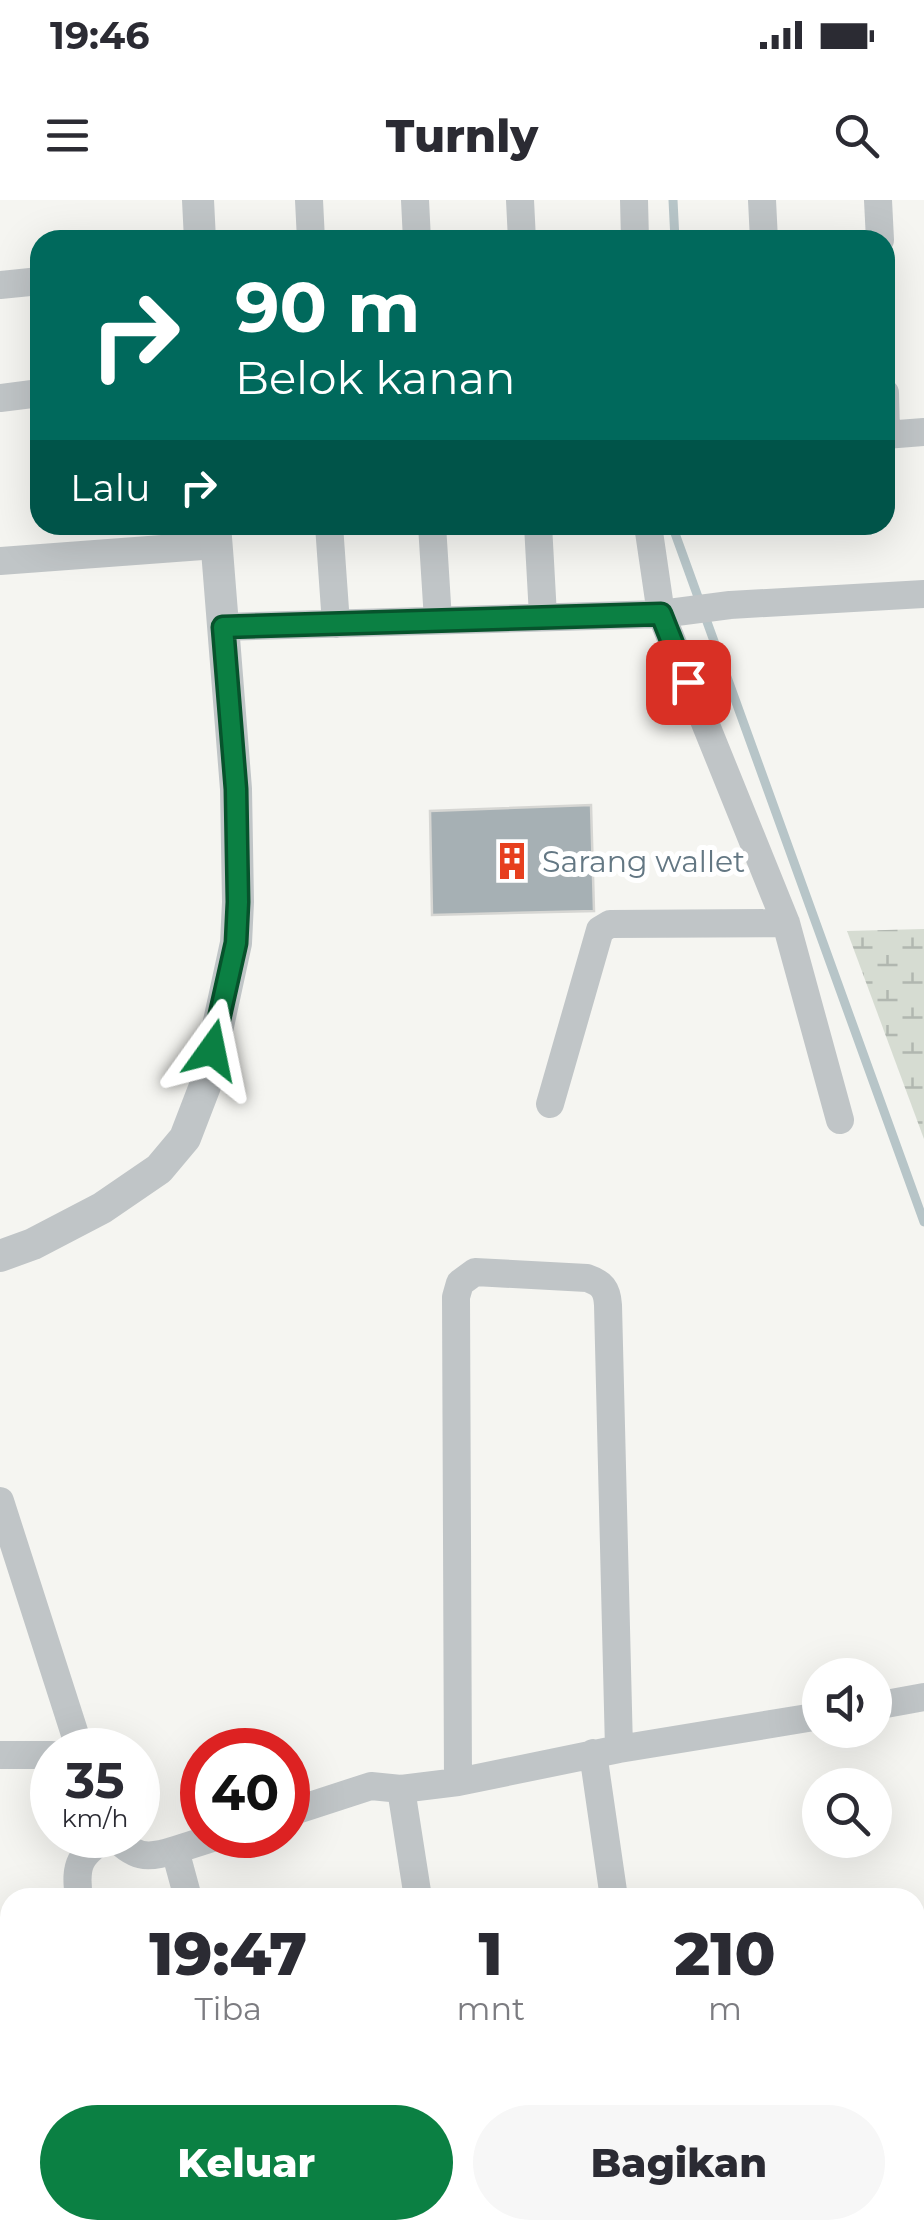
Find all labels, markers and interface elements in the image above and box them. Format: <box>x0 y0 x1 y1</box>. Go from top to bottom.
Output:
text: 19:46 <box>50 12 149 59</box>
icon: menu <box>40 108 95 163</box>
text: Turnly <box>386 108 538 163</box>
icon: search <box>829 108 884 163</box>
text: 90 m <box>235 264 420 350</box>
icon: right <box>70 270 200 400</box>
text: Belok kanan <box>235 350 516 405</box>
icon: right <box>171 460 226 515</box>
text: Lalu <box>70 464 151 511</box>
pin <box>646 640 731 725</box>
icon: arrive <box>661 655 716 710</box>
building icon: Sarang wallet <box>491 840 533 882</box>
place label: Sarang wallet <box>542 843 745 880</box>
position arrow <box>160 998 264 1102</box>
map controls <box>802 1658 892 1858</box>
button: sound <box>802 1658 892 1748</box>
speed limit sign: 40 <box>180 1728 310 1858</box>
text: 35 <box>66 1750 124 1811</box>
button: search <box>802 1768 892 1858</box>
text: km/h <box>62 1803 128 1833</box>
text: 19:47 <box>149 1917 307 1990</box>
text: 1 <box>479 1917 503 1990</box>
text: 210 <box>674 1917 776 1990</box>
text: Tiba <box>194 1989 262 2028</box>
text: mnt <box>456 1989 525 2028</box>
text: m <box>708 1989 742 2028</box>
button: Keluar <box>40 2105 453 2220</box>
button: Bagikan <box>473 2105 885 2220</box>

